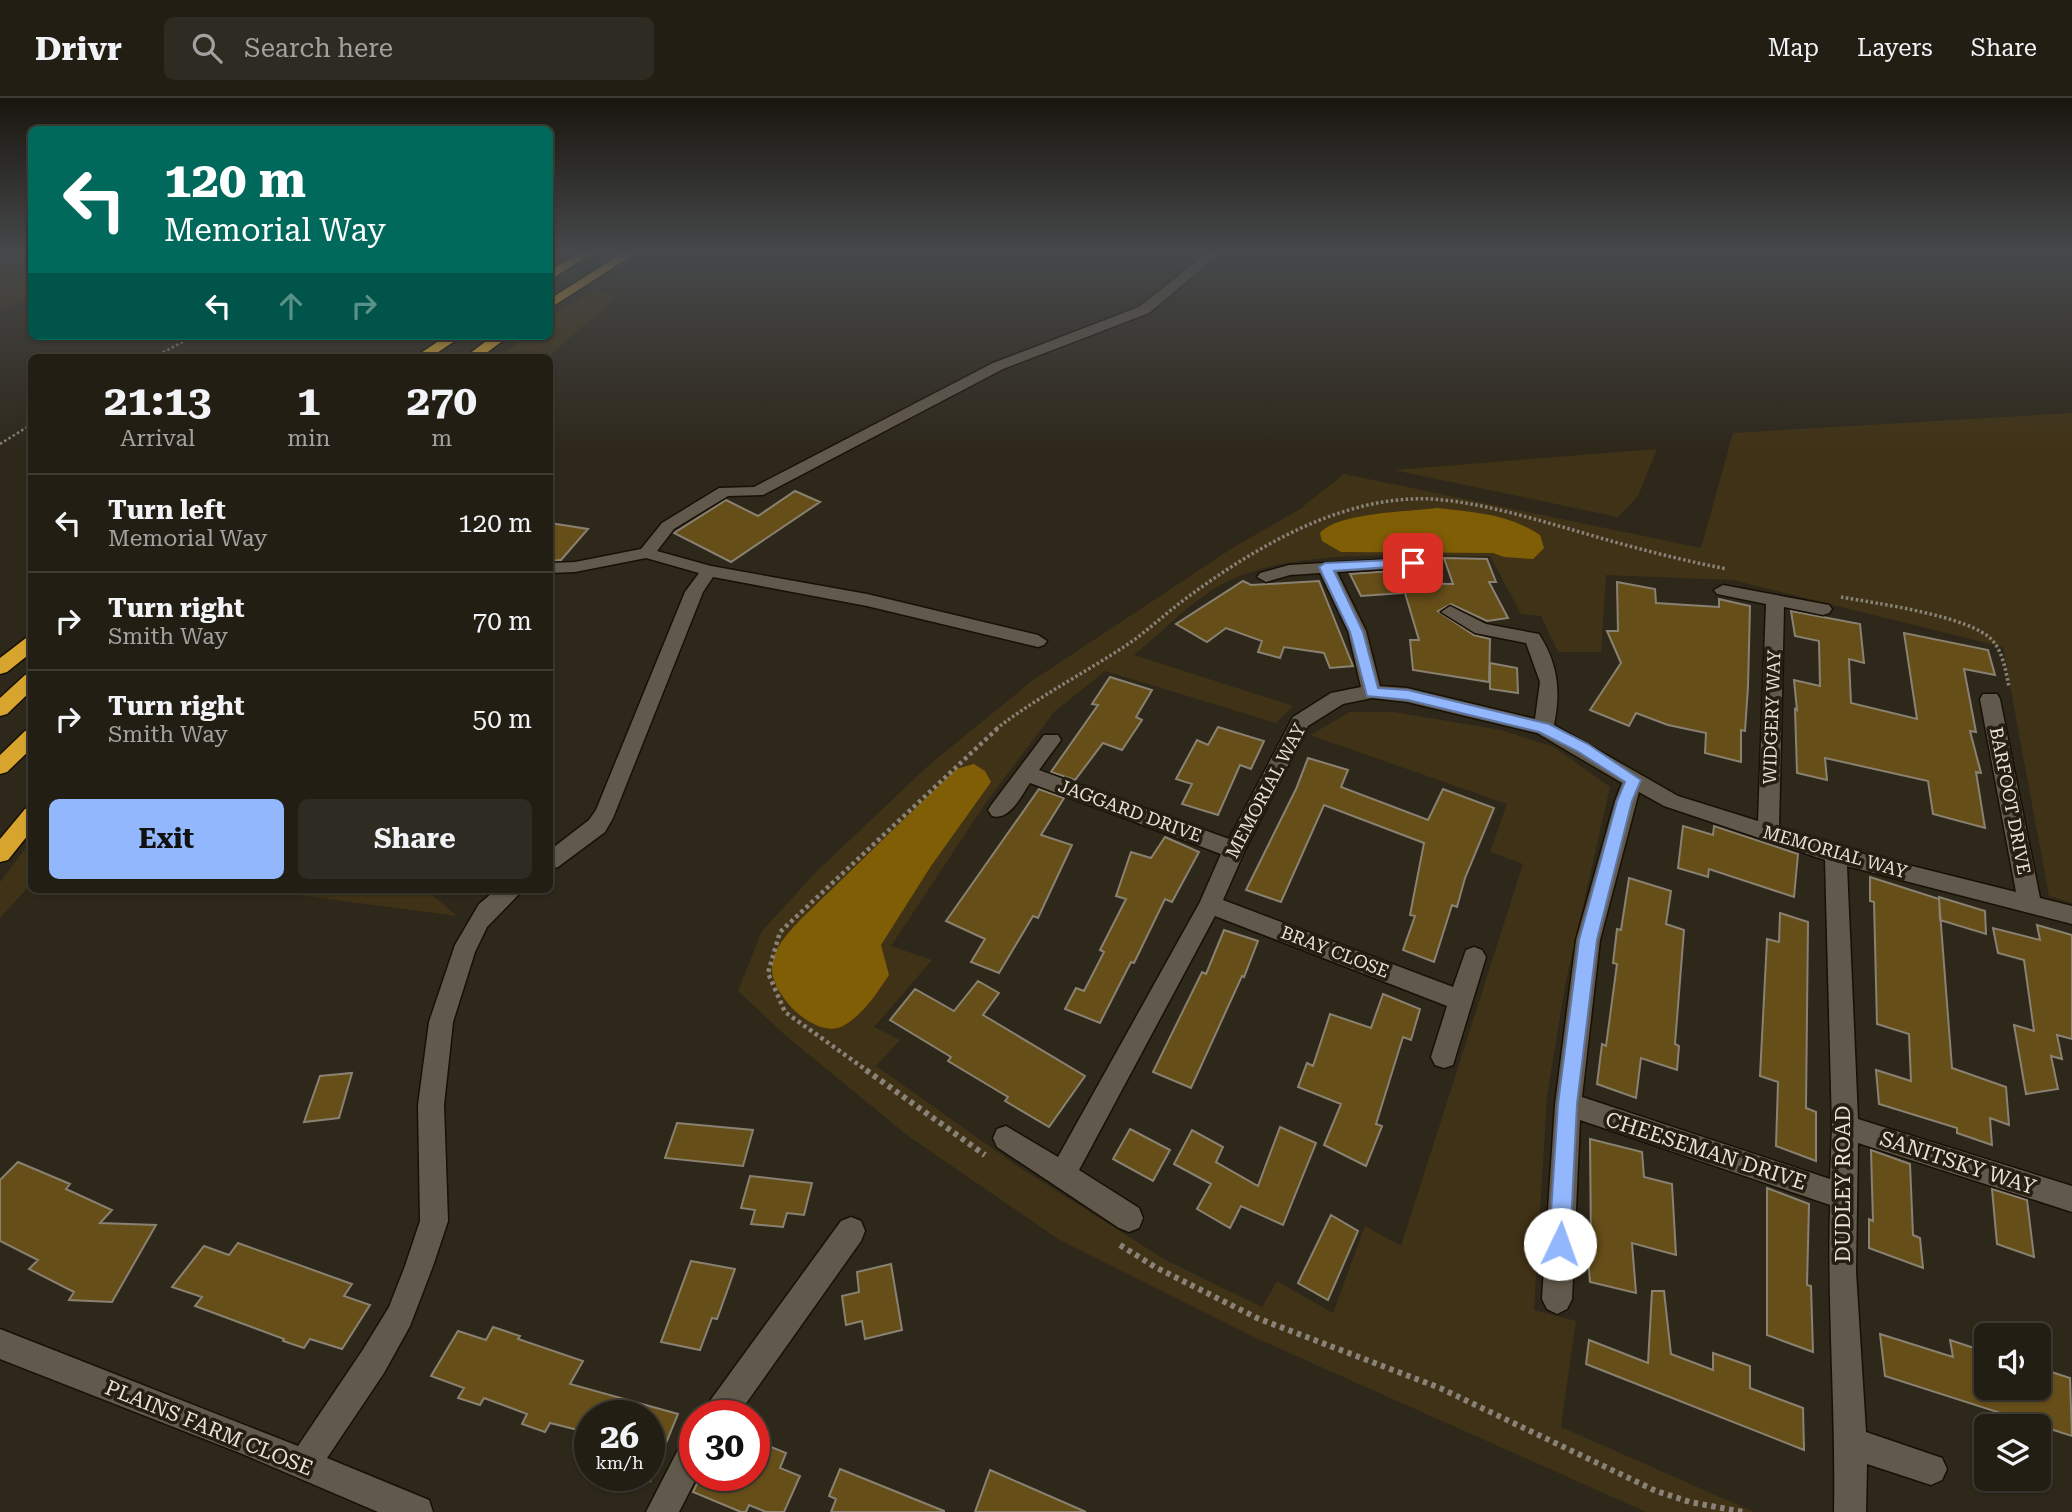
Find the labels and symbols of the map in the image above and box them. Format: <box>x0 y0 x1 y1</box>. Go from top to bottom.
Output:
pin <box>1383 533 1443 593</box>
street label: WIDGERY WAY <box>1759 649 1784 785</box>
street label: MEMORIAL WAY <box>1221 719 1310 862</box>
street label: BARFOOT DRIVE <box>1986 725 2035 876</box>
street label: JAGGARD DRIVE <box>1056 775 1205 846</box>
street label: MEMORIAL WAY <box>1761 821 1910 882</box>
street label: BRAY CLOSE <box>1278 921 1392 982</box>
street label: DUDLEY ROAD <box>1831 1106 1855 1262</box>
street label: CHEESEMAN DRIVE <box>1603 1107 1809 1195</box>
street label: SANITSKY WAY <box>1877 1126 2040 1200</box>
position arrow <box>1523 1207 1597 1281</box>
street label: PLAINS FARM CLOSE <box>102 1375 316 1481</box>
speed limit sign: 30 <box>679 1400 770 1491</box>

